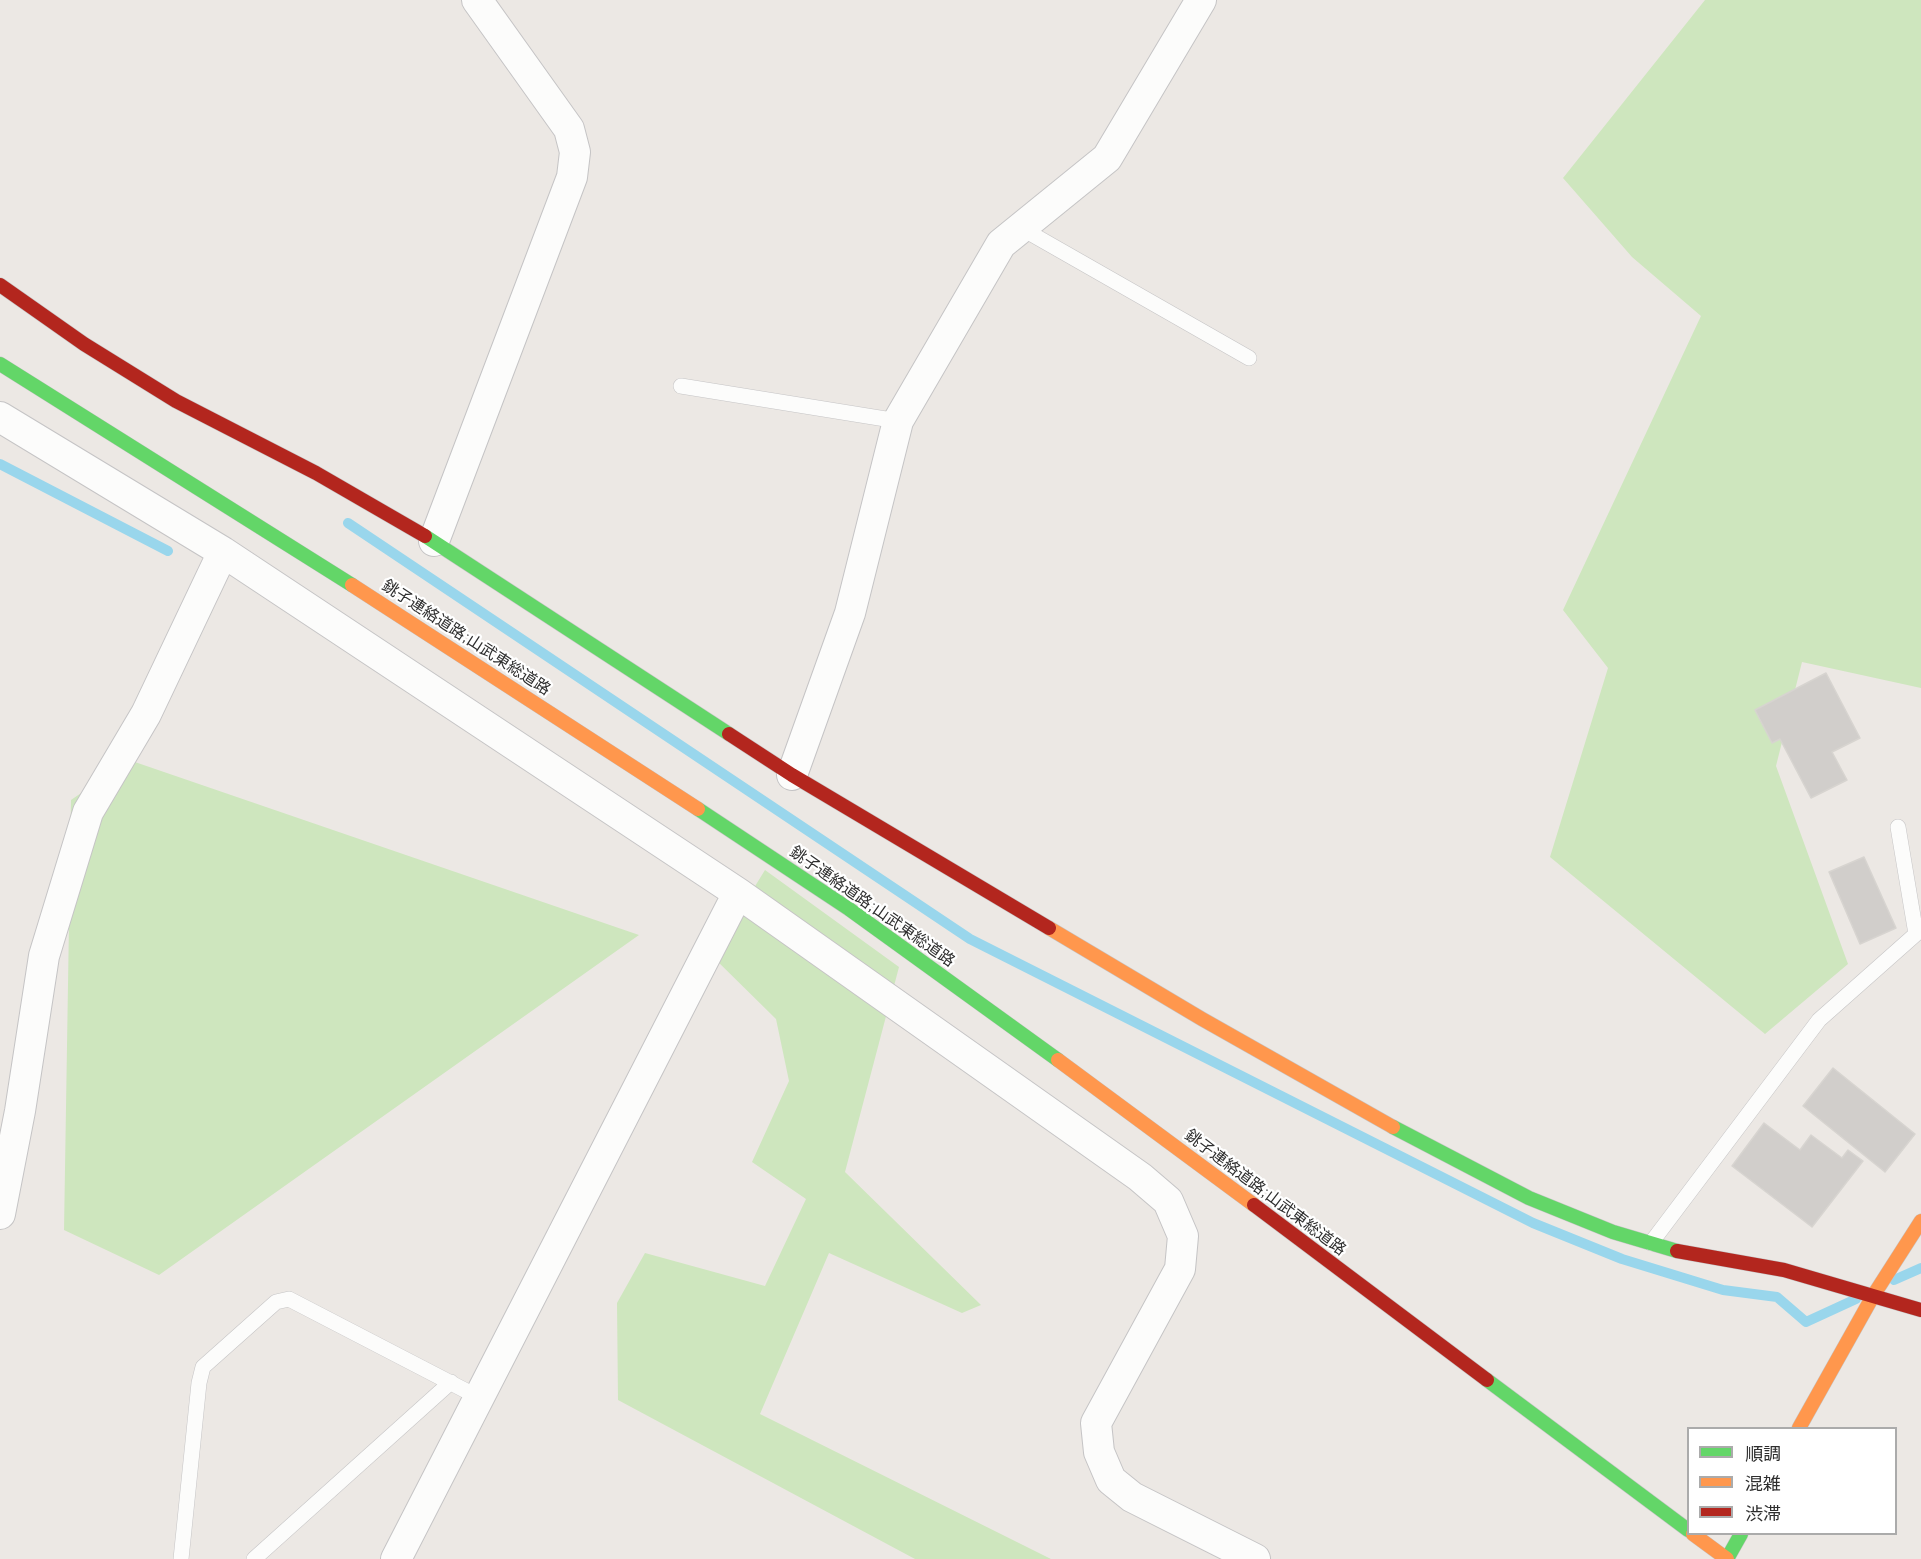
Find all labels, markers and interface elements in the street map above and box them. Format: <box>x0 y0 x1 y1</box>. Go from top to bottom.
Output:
street label: 銚子連絡道路;山武東総道路 <box>378 576 554 700</box>
street label: 銚子連絡道路;山武東総道路 <box>786 843 958 971</box>
street label: 銚子連絡道路;山武東総道路 <box>1181 1126 1349 1260</box>
legend <box>1687 1427 1897 1535</box>
text: 順調 <box>1745 1441 1781 1465</box>
text: 混雑 <box>1745 1471 1781 1495</box>
text: 渋滞 <box>1745 1501 1781 1525</box>

